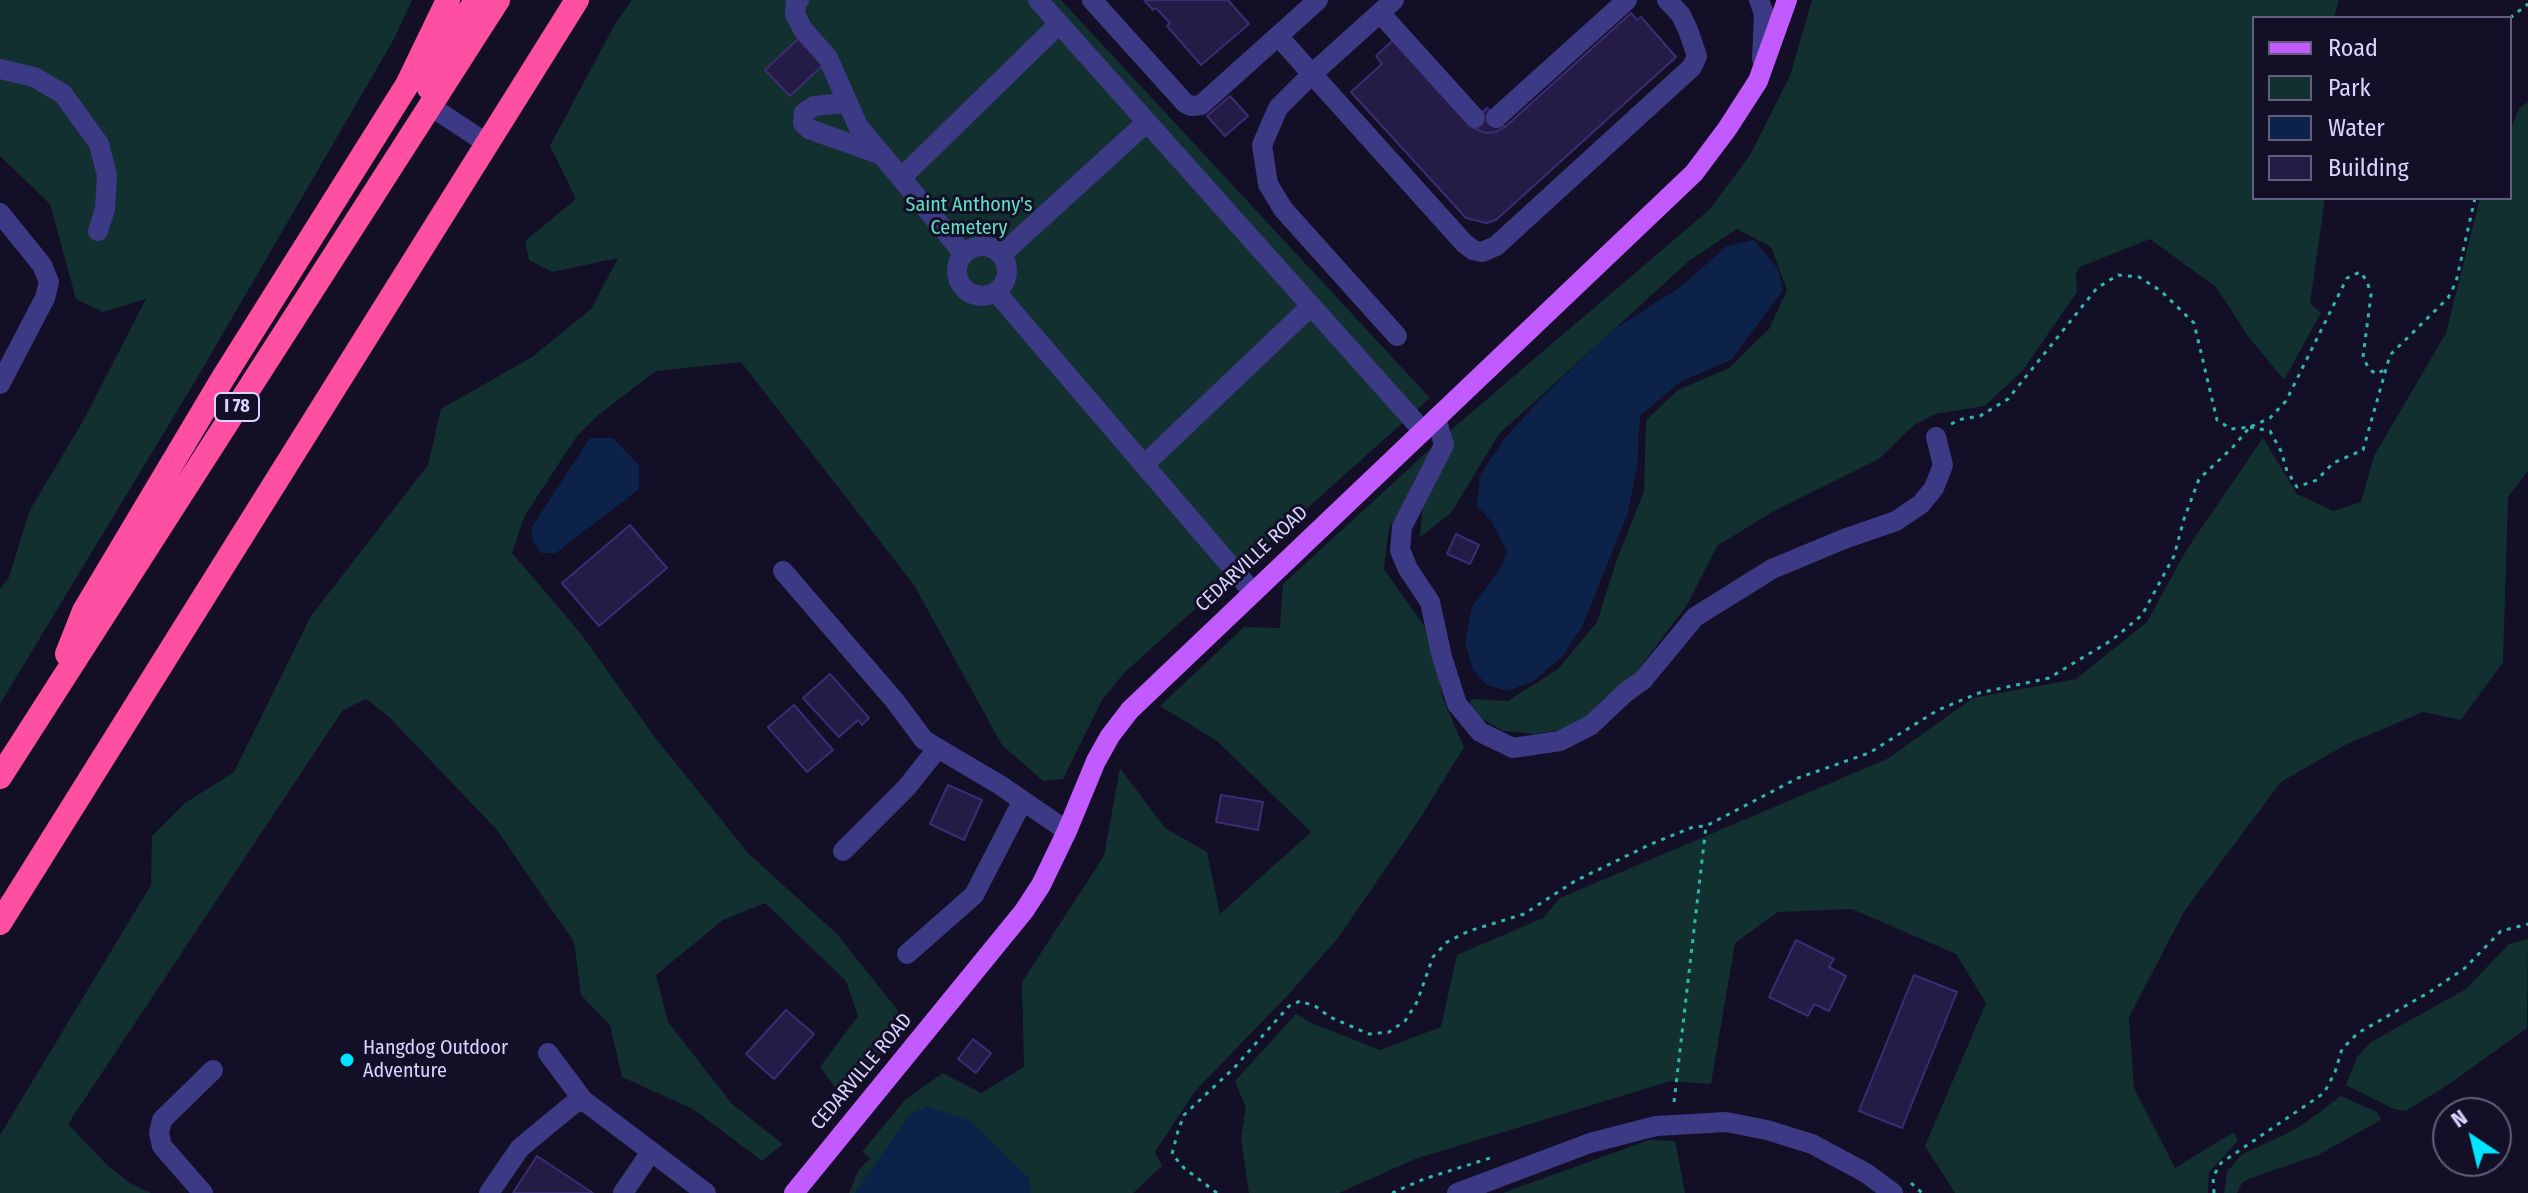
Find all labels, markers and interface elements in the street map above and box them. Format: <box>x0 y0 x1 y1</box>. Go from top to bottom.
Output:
legend <box>2252 16 2512 200</box>
text: Road <box>2328 34 2378 62</box>
text: Park <box>2328 74 2371 102</box>
text: Water <box>2328 114 2385 142</box>
text: Building <box>2328 154 2409 182</box>
park label: Saint Anthony's Cemetery <box>906 193 1032 240</box>
road number: I 78 <box>215 393 259 421</box>
street label: CEDARVILLE ROAD <box>1191 501 1313 617</box>
street label: CEDARVILLE ROAD <box>806 1009 918 1135</box>
place label: Hangdog Outdoor Adventure <box>363 1036 508 1083</box>
marker: Hangdog Outdoor Adventure <box>338 1051 356 1069</box>
north arrow <box>2432 1097 2512 1177</box>
text: N <box>2446 1104 2472 1133</box>

